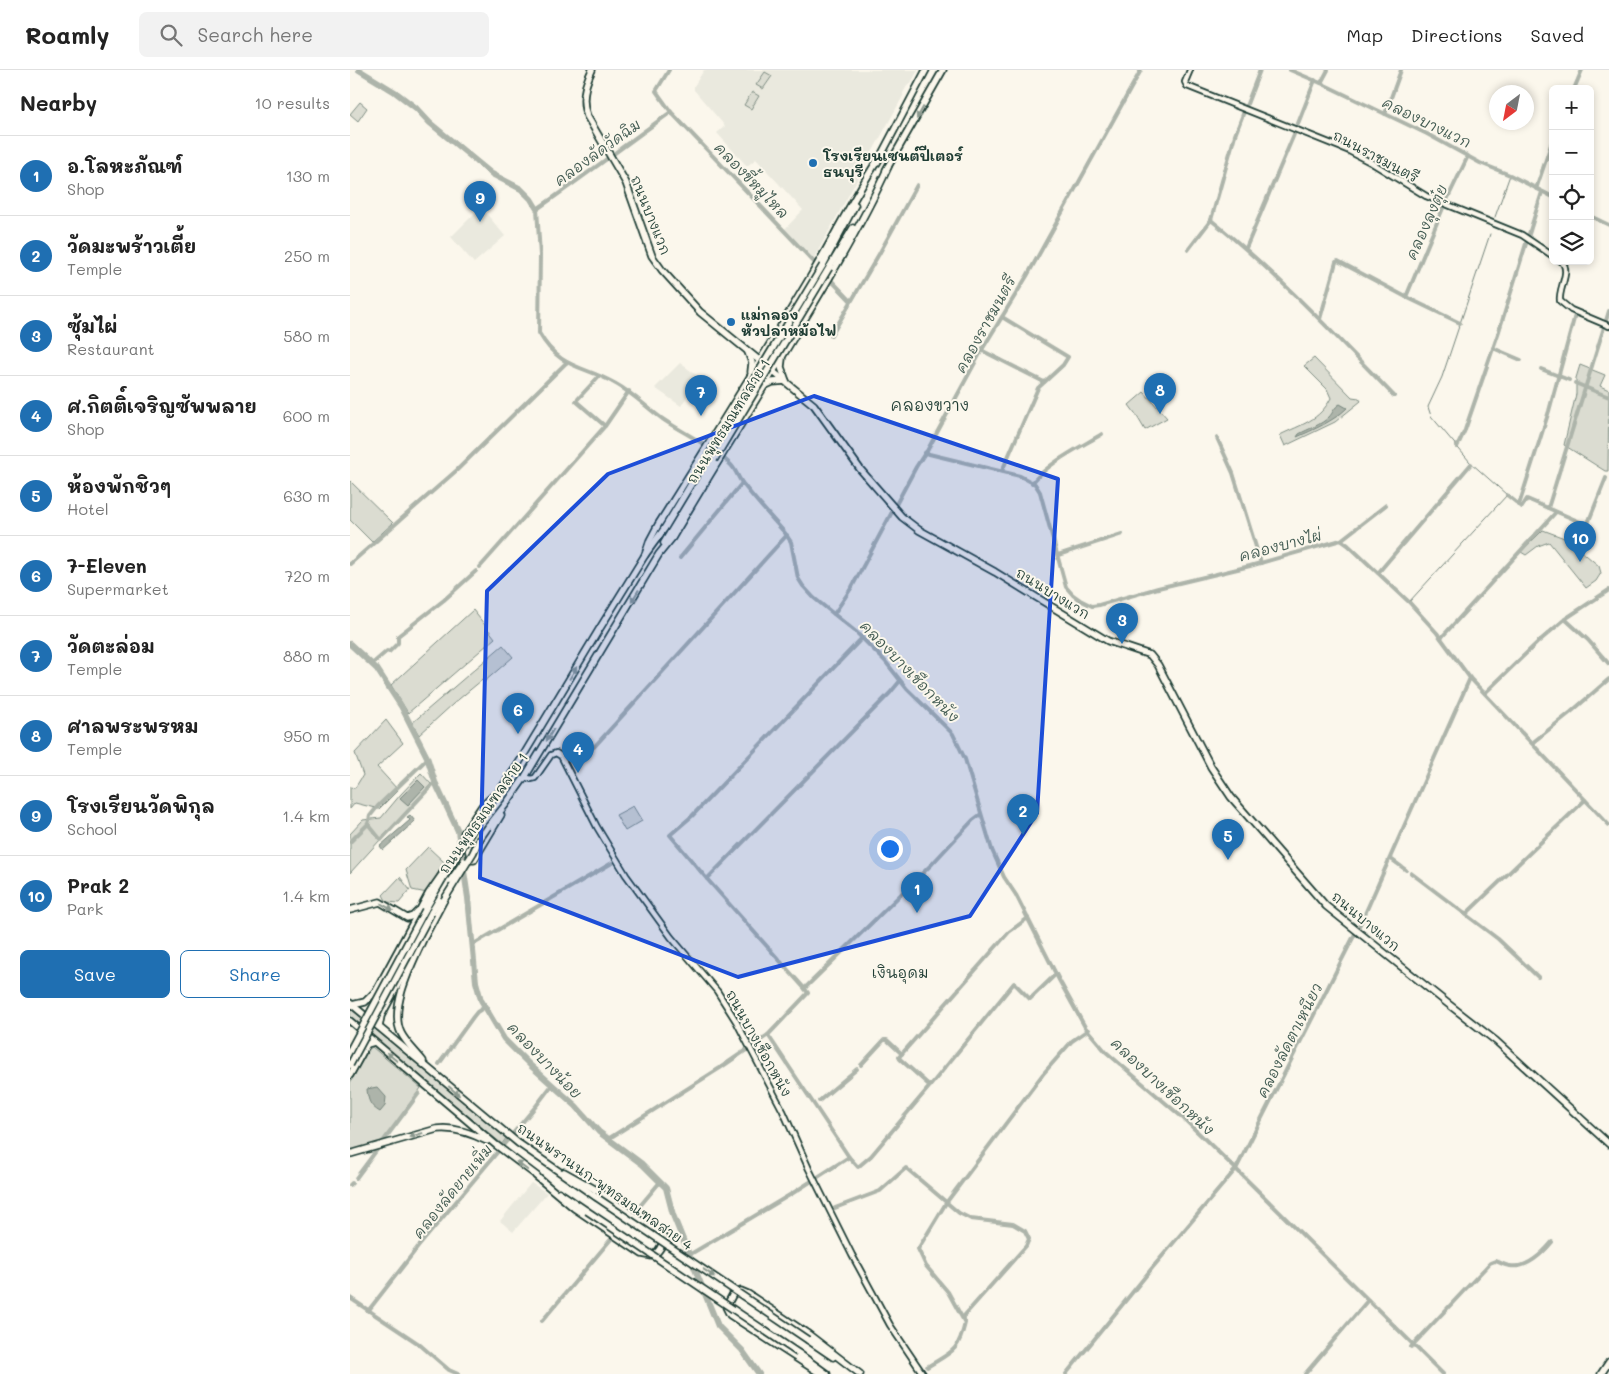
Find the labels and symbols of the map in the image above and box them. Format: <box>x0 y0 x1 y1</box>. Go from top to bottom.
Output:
north arrow <box>1489 85 1534 130</box>
water label: คลองบางแวก <box>1379 92 1475 152</box>
one-way arrow <box>915 106 924 119</box>
water label: คลองลัดวัดฉิม <box>550 114 644 190</box>
street label: ถนนราชมนตรี <box>1330 125 1422 187</box>
water label: คลองขี้หมูไหล <box>709 134 797 224</box>
place label: โรงเรียนเซนต์ปีเตอร์ ธนบุรี <box>822 145 964 183</box>
marker: โรงเรียนเซนต์ปีเตอร์ ธนบุรี <box>807 157 819 169</box>
street label: ถนนบางแวก <box>626 172 676 258</box>
pin: 9 <box>464 181 496 222</box>
water label: คลองลุงตุ๋ย <box>1401 181 1453 264</box>
water label: คลองราชมนตรี <box>950 271 1021 376</box>
place label: แม่กลอง หัวปลาหม้อไฟ <box>741 305 836 340</box>
marker: แม่กลอง หัวปลาหม้อไฟ <box>725 316 737 328</box>
street label: ถนนพุทธมณฑลสาย 1 <box>682 355 776 488</box>
pin: 8 <box>1144 373 1176 414</box>
pin: 7 <box>685 375 717 416</box>
district label: คลองขวาง <box>891 394 969 415</box>
pin: 10 <box>1564 521 1596 562</box>
water label: คลองบางไผ่ <box>1237 524 1324 566</box>
street label: ถนนบางแวก <box>1012 563 1094 623</box>
one-way arrow <box>630 589 639 602</box>
pin: 3 <box>1106 603 1138 644</box>
water label: คลองบางเชือกหนัง <box>856 616 964 726</box>
one-way arrow <box>569 666 578 679</box>
pin: 6 <box>502 693 534 734</box>
one-way arrow <box>546 728 555 741</box>
pin: 4 <box>562 732 594 773</box>
street label: ถนนพุทธมณฑลสาย 1 <box>434 749 534 879</box>
pin: 2 <box>1007 794 1039 835</box>
pin: 5 <box>1212 819 1244 860</box>
your location <box>877 836 903 862</box>
pin: 1 <box>901 872 933 913</box>
street label: ถนนบางแวก <box>1328 887 1404 955</box>
one-way arrow <box>381 902 394 911</box>
district label: เงินอุดม <box>872 962 928 984</box>
water label: คลองลัดตาเหนียว <box>1251 979 1327 1101</box>
street label: ถนนบางเชือกหนัง <box>722 986 796 1100</box>
water label: คลองบางน้อย <box>503 1017 587 1103</box>
water label: คลองบางเชือกหนัง <box>1107 1033 1219 1139</box>
one-way arrow <box>386 1051 399 1062</box>
one-way arrow <box>448 1085 461 1096</box>
street label: ถนนพรานนก-พุทธมณฑลสาย 4 <box>512 1118 697 1256</box>
one-way arrow <box>408 1132 423 1140</box>
water label: คลองลัดยายเพิ่ม <box>405 1138 496 1242</box>
one-way arrow <box>516 1160 529 1171</box>
one-way arrow <box>702 1269 715 1278</box>

